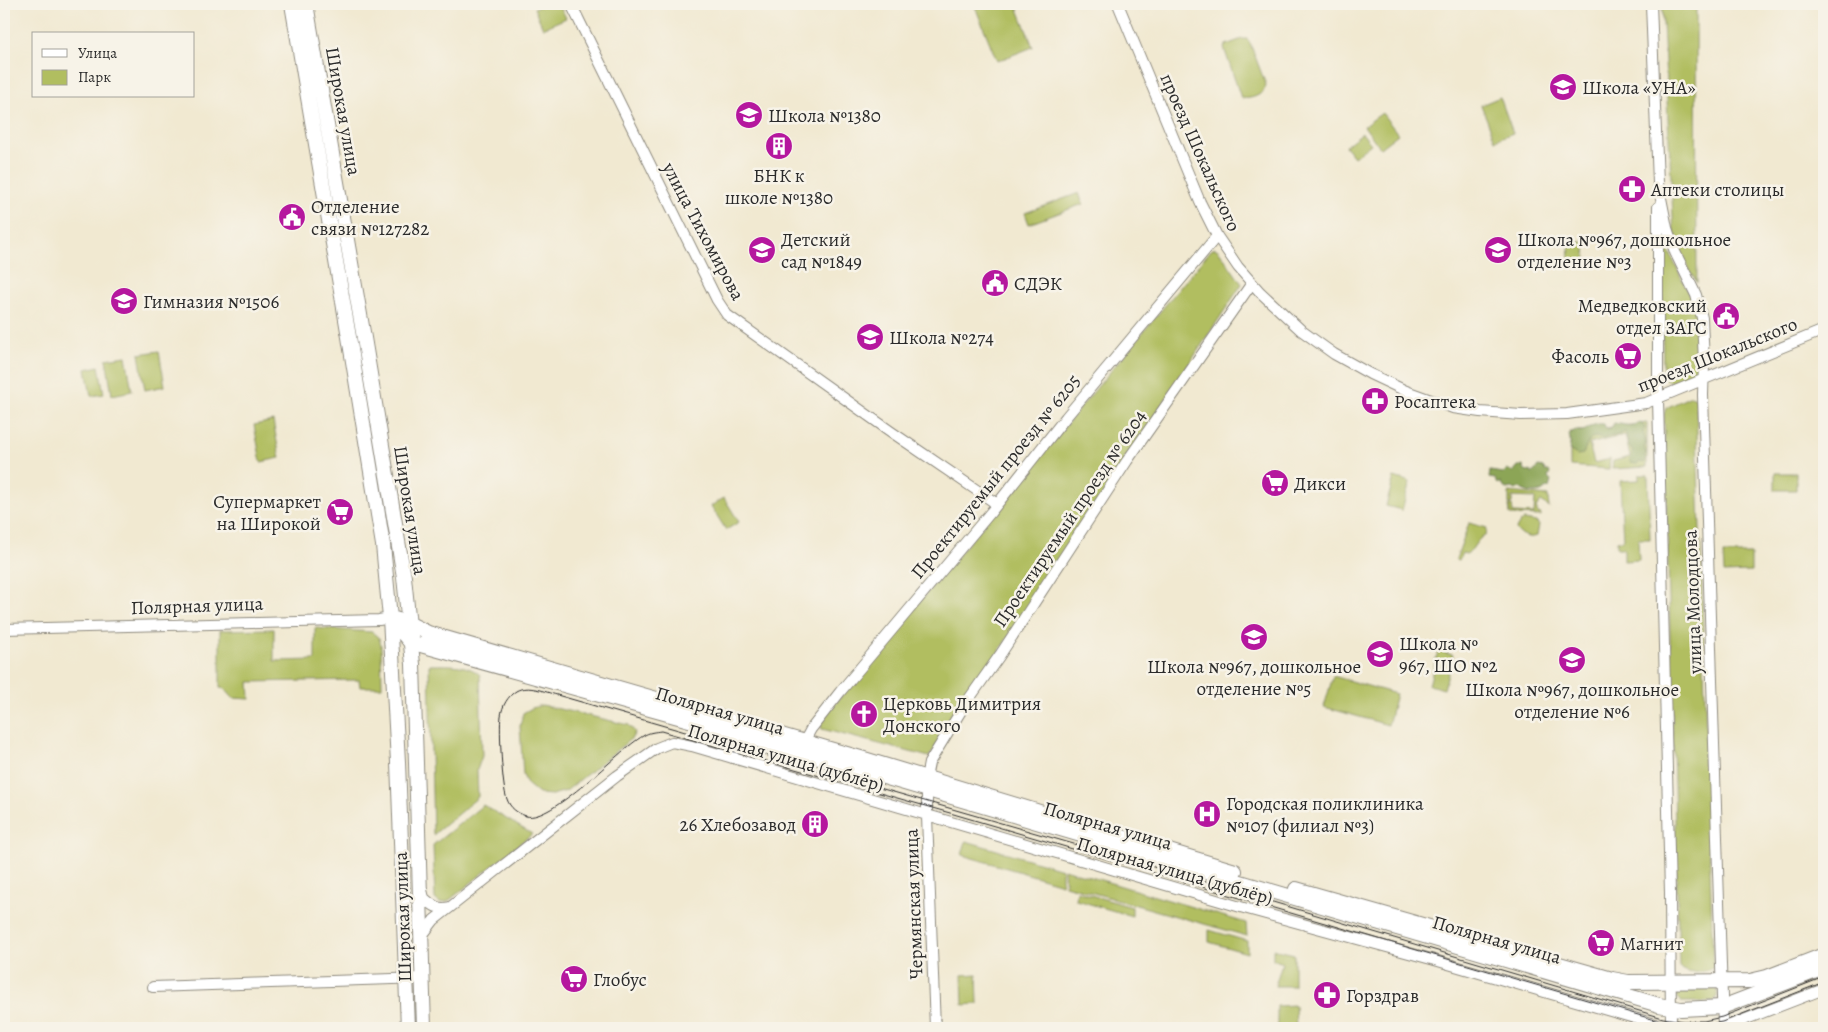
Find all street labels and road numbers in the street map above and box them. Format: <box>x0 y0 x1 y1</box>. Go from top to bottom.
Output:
street label: Широкая улица <box>319 45 367 178</box>
street label: проезд Шокальского <box>1154 69 1247 236</box>
street label: улица Тихомирова <box>655 157 751 305</box>
street label: проезд Шокальского <box>1633 311 1801 399</box>
street label: Проектируемый проезд № 6205 <box>905 369 1087 584</box>
street label: Проектируемый проезд № 6204 <box>987 404 1153 632</box>
street label: Широкая улица <box>387 444 433 577</box>
street label: улица Молодцова <box>1677 529 1709 675</box>
street label: Полярная улица <box>130 591 264 621</box>
street label: Полярная улица <box>652 680 787 742</box>
street label: Полярная улица (дублёр) <box>685 718 887 798</box>
street label: Полярная улица <box>1040 795 1175 857</box>
street label: Чермянская улица <box>898 828 930 980</box>
street label: Полярная улица (дублёр) <box>1074 831 1276 911</box>
street label: Широкая улица <box>388 851 418 983</box>
street label: Полярная улица <box>1429 909 1564 971</box>

